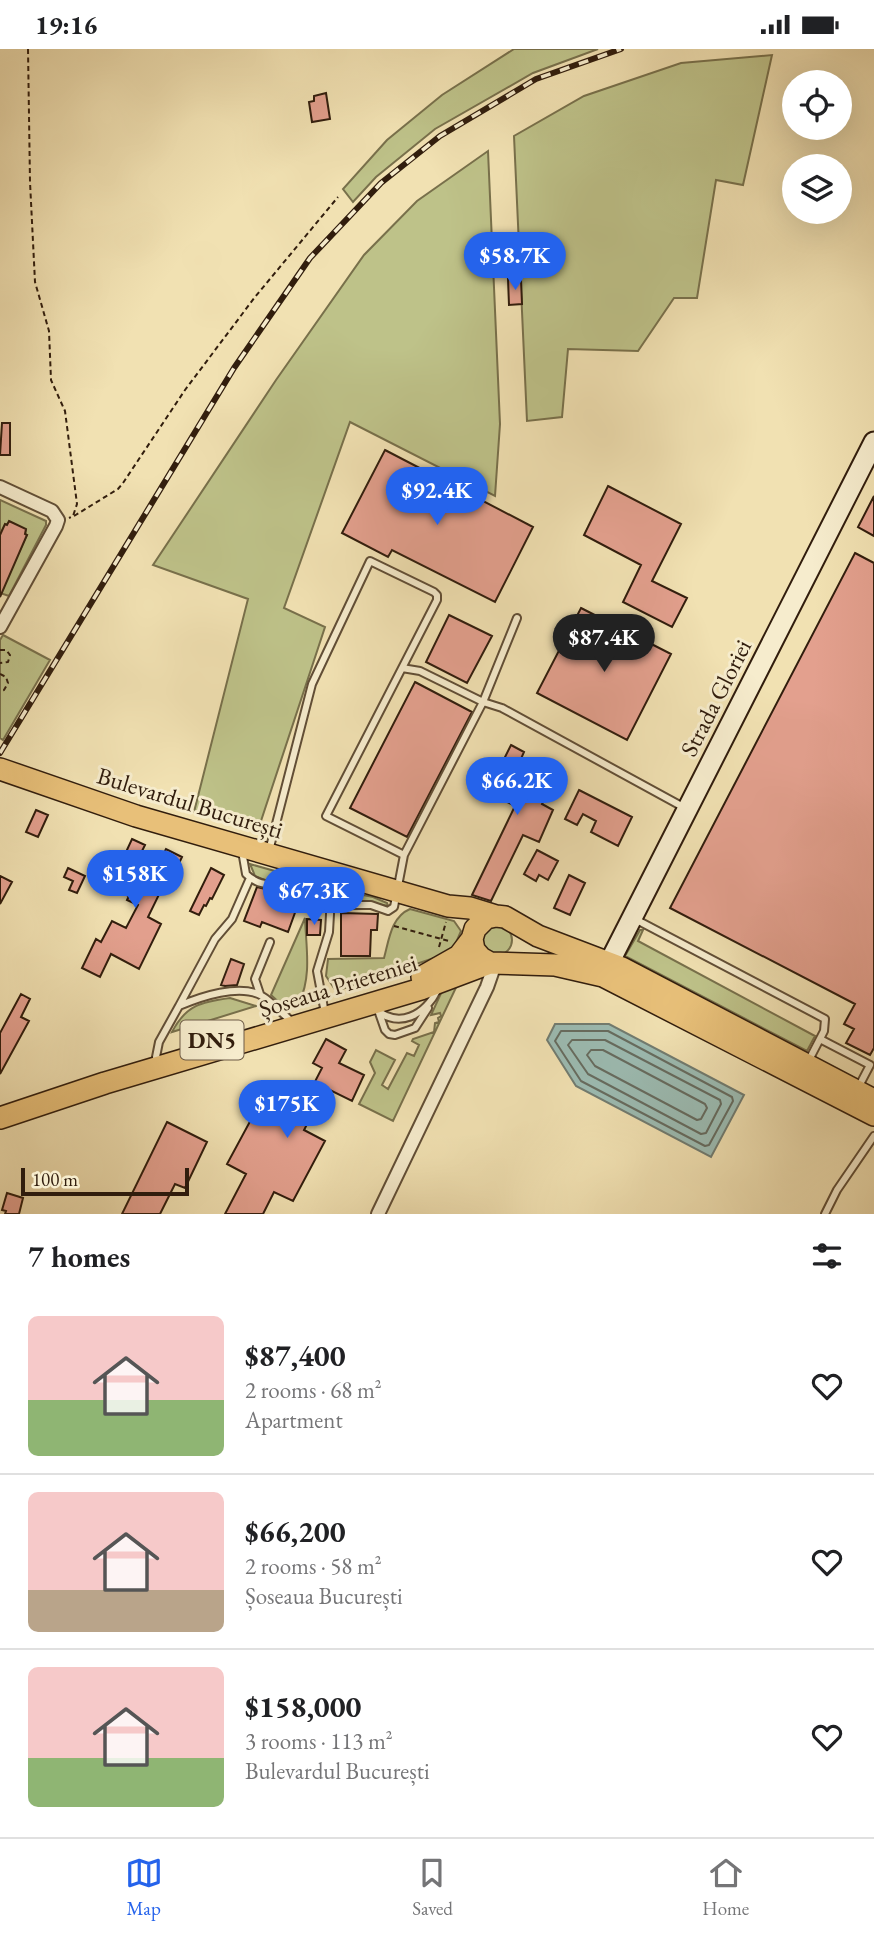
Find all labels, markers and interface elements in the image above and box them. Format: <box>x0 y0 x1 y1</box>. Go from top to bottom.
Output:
text: 19:16 <box>35 8 97 42</box>
map controls <box>782 70 852 224</box>
button: locate <box>782 70 852 140</box>
button: layers <box>782 154 852 224</box>
pin: $58.7K <box>458 233 572 292</box>
text: $58.7K <box>480 240 550 270</box>
pin: $92.4K <box>380 468 494 527</box>
text: $92.4K <box>402 475 472 505</box>
pin: $87.4K <box>547 615 661 674</box>
text: $87.4K <box>569 622 639 652</box>
street label: Strada Gloriei <box>673 634 758 761</box>
pin: $66.2K <box>460 757 574 817</box>
street label: Bulevardul București <box>93 760 287 846</box>
text: $66.2K <box>482 765 552 795</box>
pin: $158K <box>86 851 184 910</box>
text: $158K <box>103 858 167 888</box>
pin: $67.3K <box>257 867 371 927</box>
text: $67.3K <box>279 875 349 905</box>
street label: Șoseaua Prieteniei <box>255 947 421 1024</box>
road number: DN5 <box>180 1021 244 1059</box>
pin: $175K <box>238 1081 336 1140</box>
text: $175K <box>255 1088 319 1118</box>
scale bar <box>21 1165 189 1197</box>
text: 100 m <box>32 1167 78 1192</box>
text: 7 homes <box>28 1237 130 1276</box>
icon: filters <box>808 1237 846 1275</box>
text: $87,400 <box>245 1336 346 1375</box>
icon: home <box>84 1344 168 1428</box>
icon: heart <box>808 1367 846 1405</box>
text: 2 rooms · 68 m² <box>245 1375 382 1405</box>
text: Apartment <box>245 1405 343 1435</box>
text: $66,200 <box>245 1512 346 1551</box>
icon: home <box>84 1520 168 1604</box>
icon: heart <box>808 1543 846 1581</box>
text: 2 rooms · 58 m² <box>245 1551 382 1581</box>
text: Șoseaua București <box>245 1581 403 1611</box>
text: $158,000 <box>245 1687 361 1726</box>
icon: home <box>84 1695 168 1779</box>
icon: heart <box>808 1718 846 1756</box>
text: 3 rooms · 113 m² <box>245 1726 393 1756</box>
text: Bulevardul București <box>245 1756 430 1786</box>
tab: Map <box>125 1854 163 1921</box>
tab: Saved <box>412 1854 453 1921</box>
tab: Home <box>702 1854 749 1921</box>

